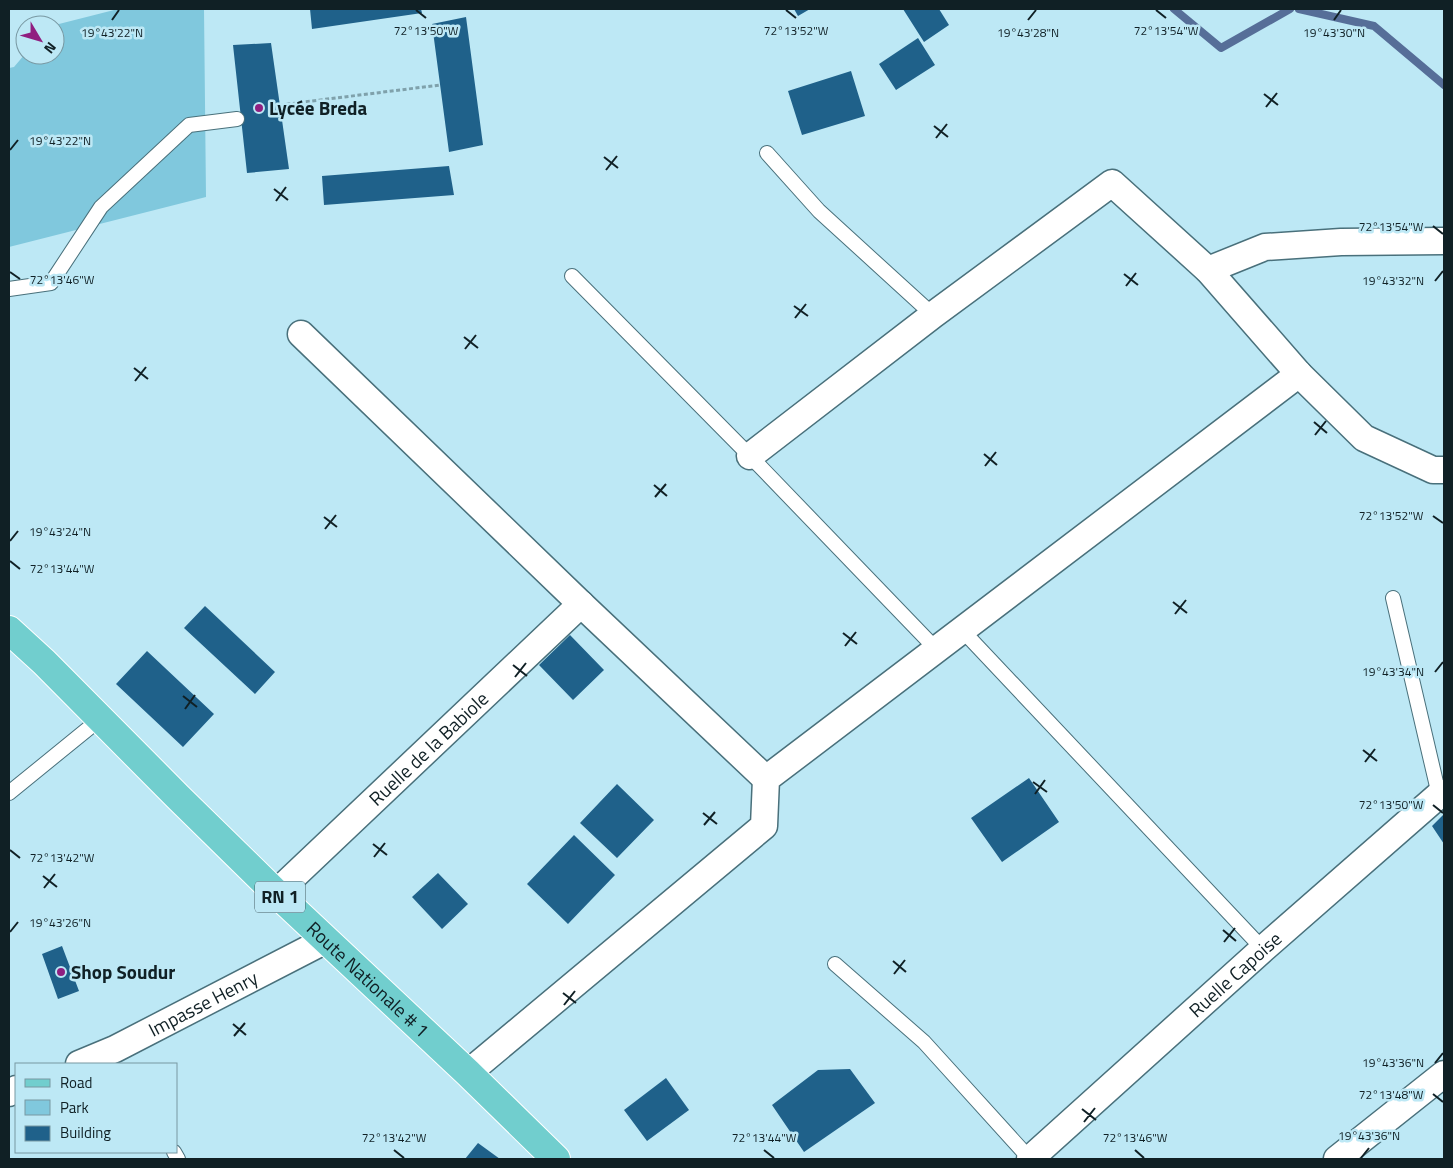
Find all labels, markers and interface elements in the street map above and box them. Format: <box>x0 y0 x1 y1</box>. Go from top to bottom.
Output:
north arrow <box>15 15 65 65</box>
text: 72°13'50"W <box>394 21 459 40</box>
text: 72°13'52"W <box>764 21 829 40</box>
text: 72°13'54"W <box>1134 21 1199 40</box>
text: 19°43'22"N <box>81 23 143 42</box>
text: 19°43'28"N <box>997 23 1059 42</box>
text: 19°43'30"N <box>1303 23 1365 42</box>
text: N <box>39 38 62 59</box>
place label: Lycée Breda <box>269 93 367 122</box>
marker: Lycée Breda <box>253 102 265 114</box>
text: 19°43'22"N <box>29 131 91 150</box>
text: 72°13'54"W <box>1359 217 1424 236</box>
text: 72°13'46"W <box>30 270 95 289</box>
text: 19°43'32"N <box>1362 271 1424 290</box>
text: 72°13'52"W <box>1359 506 1424 525</box>
text: 19°43'24"N <box>29 522 91 541</box>
text: 72°13'44"W <box>30 559 95 578</box>
text: 19°43'34"N <box>1362 662 1424 681</box>
street label: Ruelle de la Babiole <box>362 684 494 812</box>
text: 72°13'50"W <box>1359 795 1424 814</box>
text: 72°13'42"W <box>30 848 95 867</box>
road number: RN 1 <box>255 882 305 912</box>
text: 19°43'26"N <box>29 913 91 932</box>
street label: Route Nationale # 1 <box>301 914 436 1044</box>
street label: Ruelle Capoise <box>1182 924 1288 1024</box>
place label: Shop Soudur <box>71 957 175 986</box>
street label: Impasse Henry <box>143 963 263 1044</box>
marker: Shop Soudur <box>55 966 67 978</box>
text: 19°43'36"N <box>1362 1053 1424 1072</box>
legend <box>15 1063 178 1153</box>
text: Road <box>60 1071 92 1094</box>
text: 72°13'48"W <box>1359 1085 1424 1104</box>
text: Park <box>60 1096 89 1119</box>
text: Building <box>60 1121 111 1144</box>
text: 19°43'36"N <box>1338 1126 1400 1145</box>
text: 72°13'42"W <box>362 1128 427 1147</box>
text: 72°13'44"W <box>732 1128 797 1147</box>
text: 72°13'46"W <box>1103 1128 1168 1147</box>

